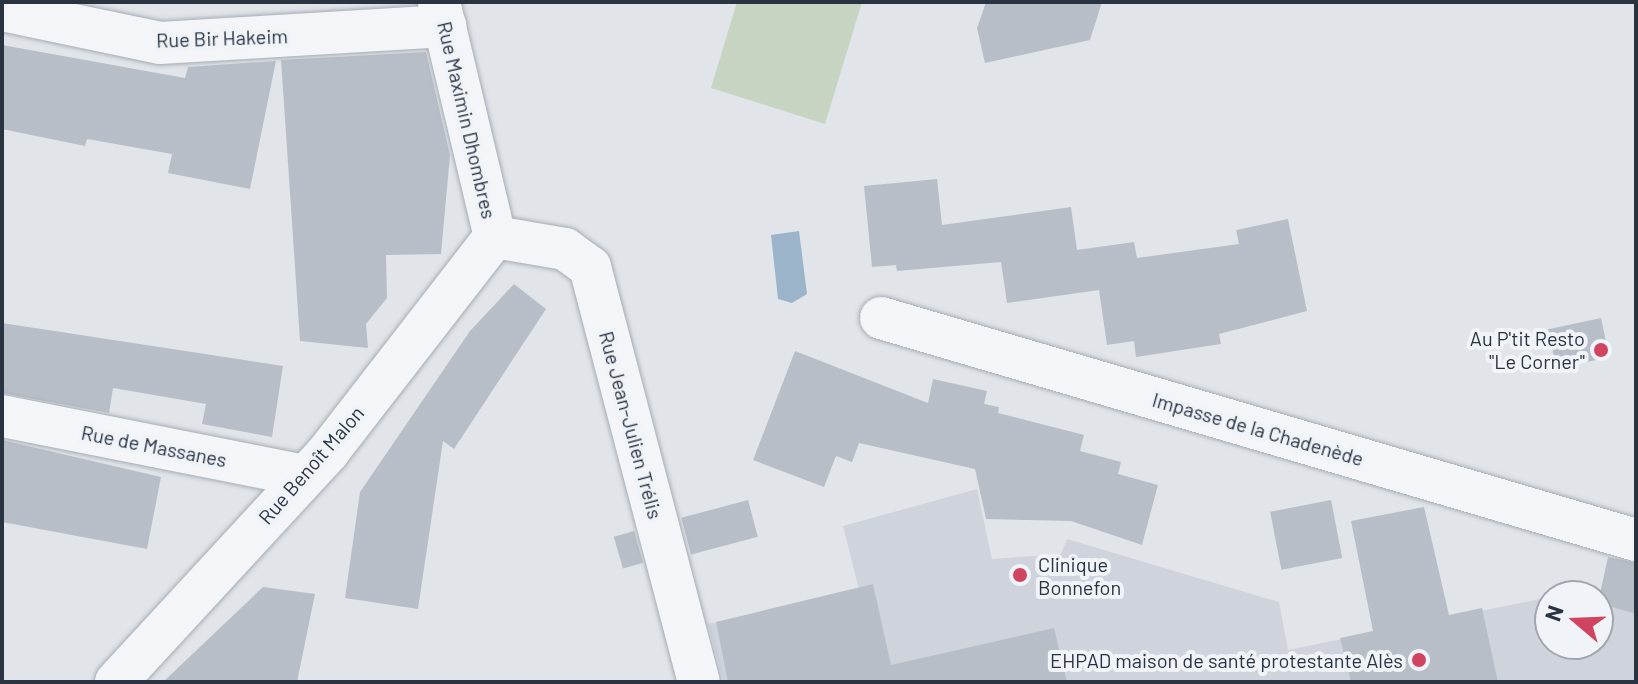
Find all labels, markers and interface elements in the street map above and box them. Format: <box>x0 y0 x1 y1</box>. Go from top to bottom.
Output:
street label: Rue Maximin Dhombres <box>433 19 501 221</box>
street label: Rue Bir Hakeim <box>156 24 288 52</box>
place label: Au P'tit Resto "Le Corner" <box>1470 326 1585 373</box>
street label: Rue Jean-Julien Trélis <box>594 329 668 521</box>
marker: Au P'tit Resto "Le Corner" <box>1592 341 1610 359</box>
street label: Impasse de la Chadenède <box>1150 387 1366 471</box>
street label: Rue Benoît Malon <box>253 401 369 529</box>
street label: Rue de Massanes <box>79 420 229 472</box>
place label: Clinique Bonnefon <box>1038 552 1121 599</box>
marker: Clinique Bonnefon <box>1009 564 1031 586</box>
north arrow <box>1534 580 1614 660</box>
text: N <box>1539 602 1568 624</box>
place label: EHPAD maison de santé protestante Alès <box>1050 648 1403 672</box>
marker: EHPAD maison de santé protestante Alès <box>1410 651 1428 669</box>

